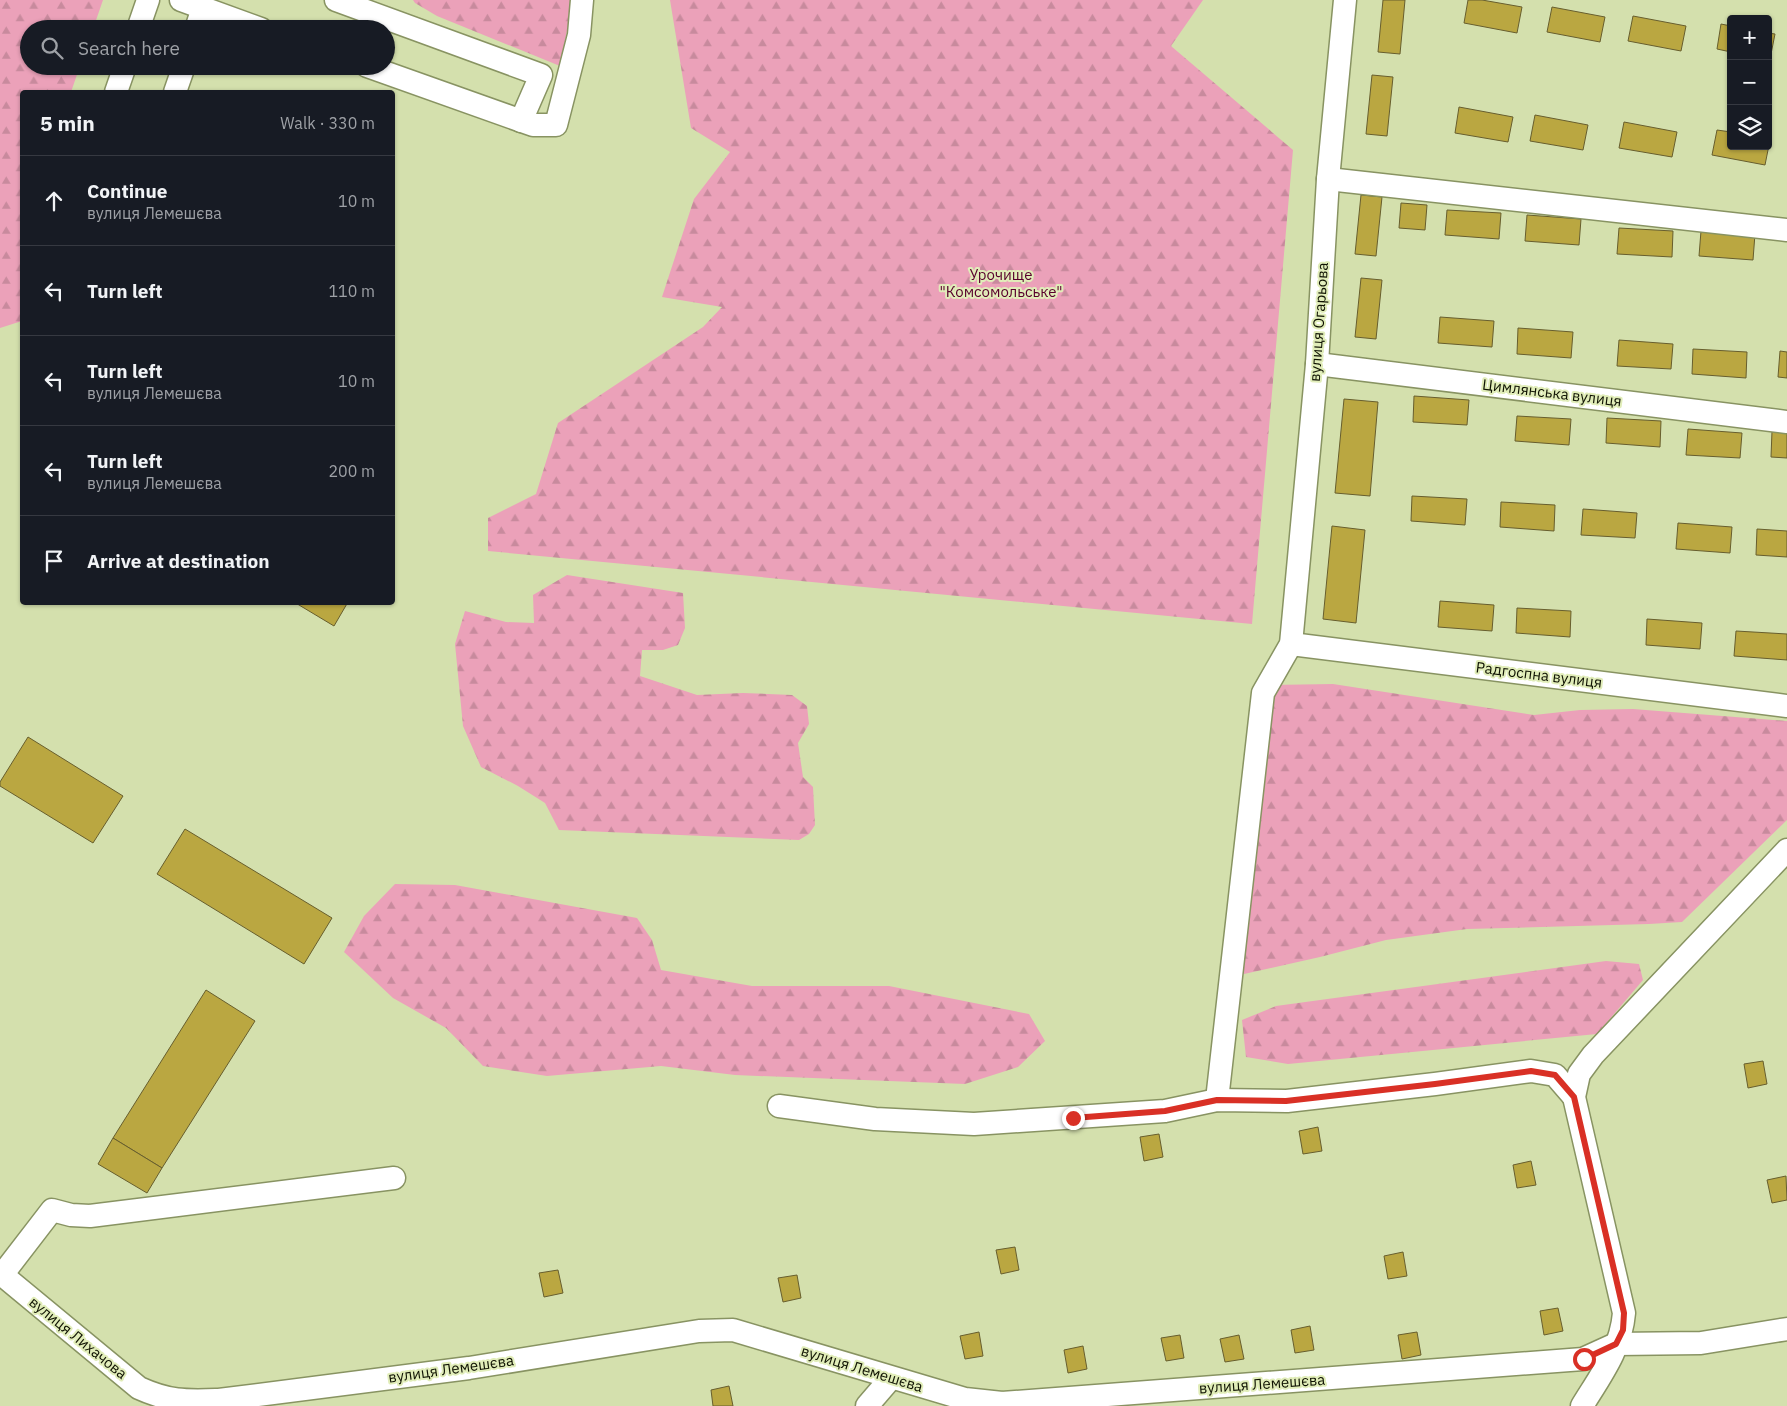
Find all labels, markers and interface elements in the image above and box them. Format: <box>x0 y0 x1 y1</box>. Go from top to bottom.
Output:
map controls <box>1727 15 1772 150</box>
button: + <box>1727 15 1772 60</box>
search box <box>20 20 395 75</box>
icon: search <box>38 34 66 62</box>
text: Search here <box>78 36 180 60</box>
button: − <box>1727 60 1772 105</box>
button: layers <box>1727 105 1772 150</box>
text: 5 min <box>40 109 95 137</box>
text: Walk · 330 m <box>280 113 375 133</box>
text: Continue <box>87 179 167 203</box>
icon: ahead <box>40 187 68 215</box>
text: 10 m <box>338 191 375 211</box>
text: вулиця Лемешєва <box>87 203 222 223</box>
street label: вулиця Огарьова <box>1305 262 1332 382</box>
park label: Урочище "Комсомольське" <box>939 265 1063 301</box>
icon: left <box>40 277 68 305</box>
text: Turn left <box>87 279 163 303</box>
text: 110 m <box>328 281 375 301</box>
text: Turn left <box>87 359 163 383</box>
icon: left <box>40 367 68 395</box>
text: 10 m <box>338 371 375 391</box>
street label: Цимлянська вулиця <box>1481 375 1623 410</box>
text: вулиця Лемешєва <box>87 383 222 403</box>
text: Turn left <box>87 449 163 473</box>
icon: left <box>40 457 68 485</box>
text: 200 m <box>328 461 375 481</box>
text: вулиця Лемешєва <box>87 473 222 493</box>
icon: arrive <box>40 547 68 575</box>
text: Arrive at destination <box>87 549 270 573</box>
street label: Радгоспна вулиця <box>1475 657 1603 692</box>
route end <box>1062 1107 1085 1130</box>
street label: вулиця Лихачова <box>25 1292 131 1383</box>
street label: вулиця Лемешєва <box>799 1341 925 1396</box>
route start <box>1573 1348 1596 1371</box>
street label: вулиця Лемешєва <box>387 1350 515 1387</box>
street label: вулиця Лемешєва <box>1198 1370 1326 1397</box>

